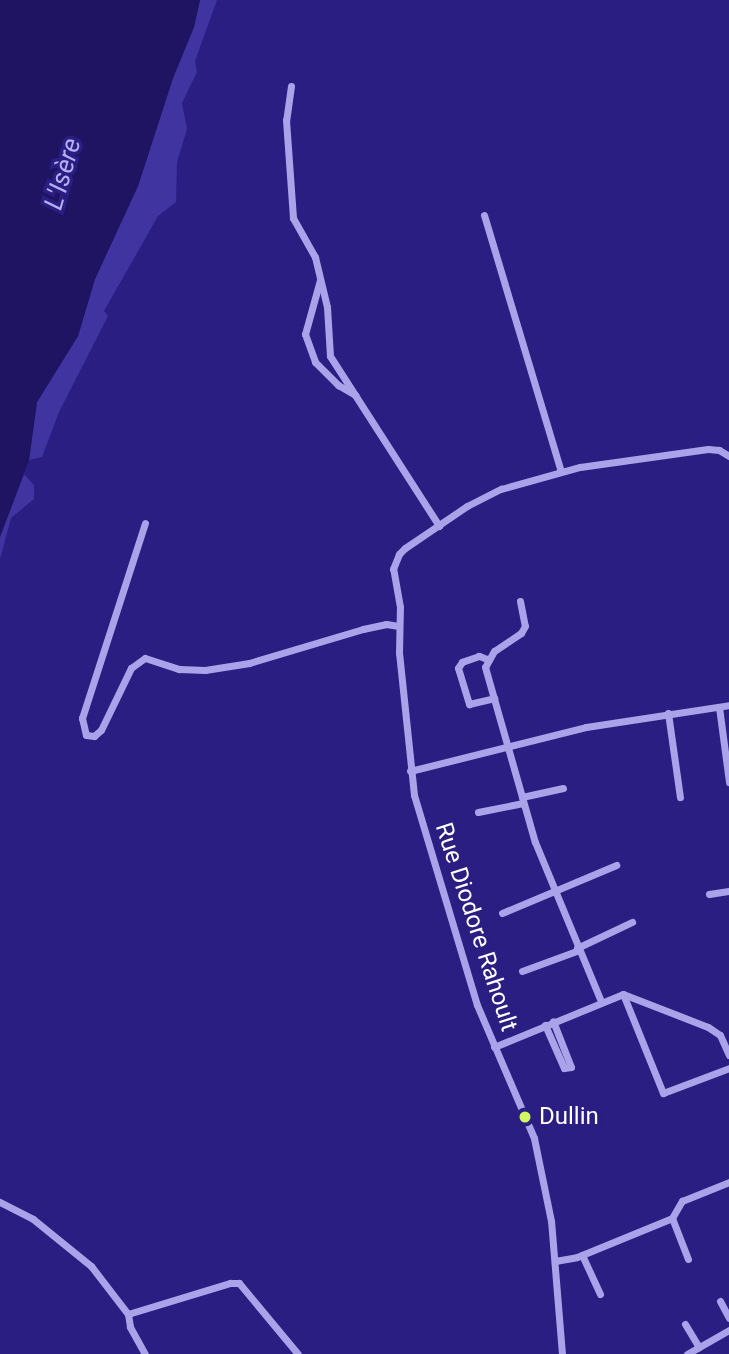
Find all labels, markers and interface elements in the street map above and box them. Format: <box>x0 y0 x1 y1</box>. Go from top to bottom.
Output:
water label: L'Isère <box>38 135 88 213</box>
street label: Rue Diodore Rahoult <box>429 819 523 1035</box>
place label: Dullin <box>539 1103 599 1131</box>
marker: Dullin <box>517 1109 533 1125</box>

